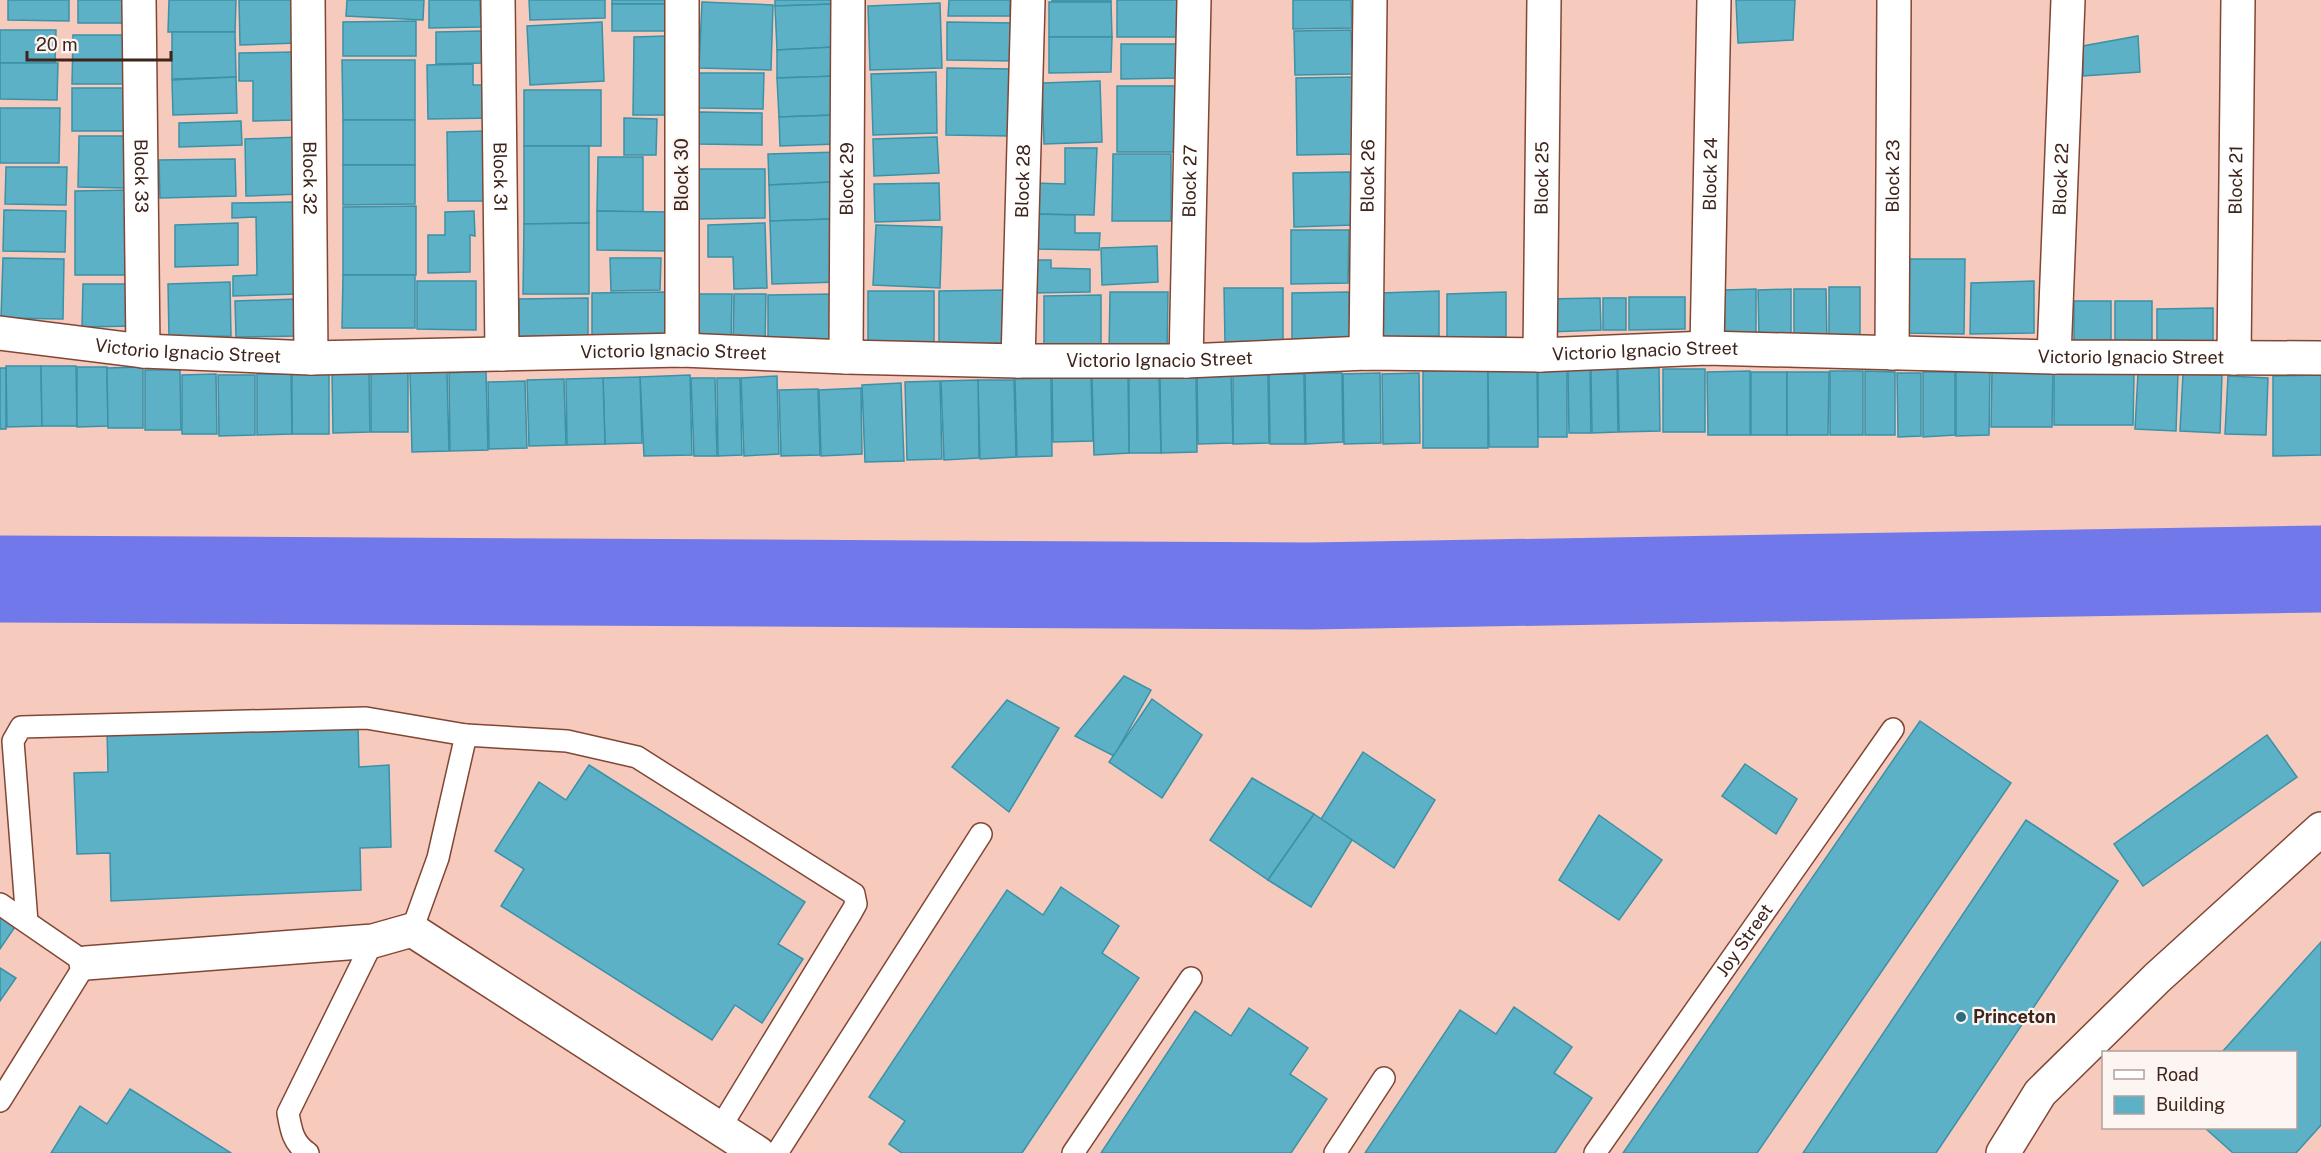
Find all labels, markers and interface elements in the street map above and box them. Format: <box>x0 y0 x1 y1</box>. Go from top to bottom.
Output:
scale bar <box>27 24 171 62</box>
text: 20 m <box>36 34 78 55</box>
street label: Block 24 <box>1699 137 1721 211</box>
street label: Block 30 <box>671 138 692 212</box>
street label: Block 33 <box>131 139 152 213</box>
street label: Block 26 <box>1357 139 1378 213</box>
street label: Block 23 <box>1882 139 1903 213</box>
street label: Block 32 <box>299 141 321 215</box>
street label: Block 25 <box>1531 141 1552 215</box>
street label: Block 31 <box>490 142 511 212</box>
street label: Block 29 <box>836 142 857 216</box>
street label: Block 22 <box>2049 142 2072 216</box>
street label: Block 28 <box>1011 144 1034 218</box>
street label: Block 27 <box>1178 144 1201 218</box>
street label: Block 21 <box>2225 145 2246 215</box>
street label: Victorio Ignacio Street <box>94 334 282 367</box>
street label: Victorio Ignacio Street <box>1551 337 1739 364</box>
street label: Victorio Ignacio Street <box>580 339 767 364</box>
street label: Victorio Ignacio Street <box>2037 346 2224 368</box>
street label: Victorio Ignacio Street <box>1066 347 1253 371</box>
street label: Joy Street <box>1711 900 1777 980</box>
place label: Princeton <box>1973 1006 2056 1027</box>
marker: Princeton <box>1954 1010 1968 1024</box>
legend <box>2102 1051 2297 1129</box>
text: Road <box>2156 1064 2199 1085</box>
text: Building <box>2156 1094 2225 1115</box>

